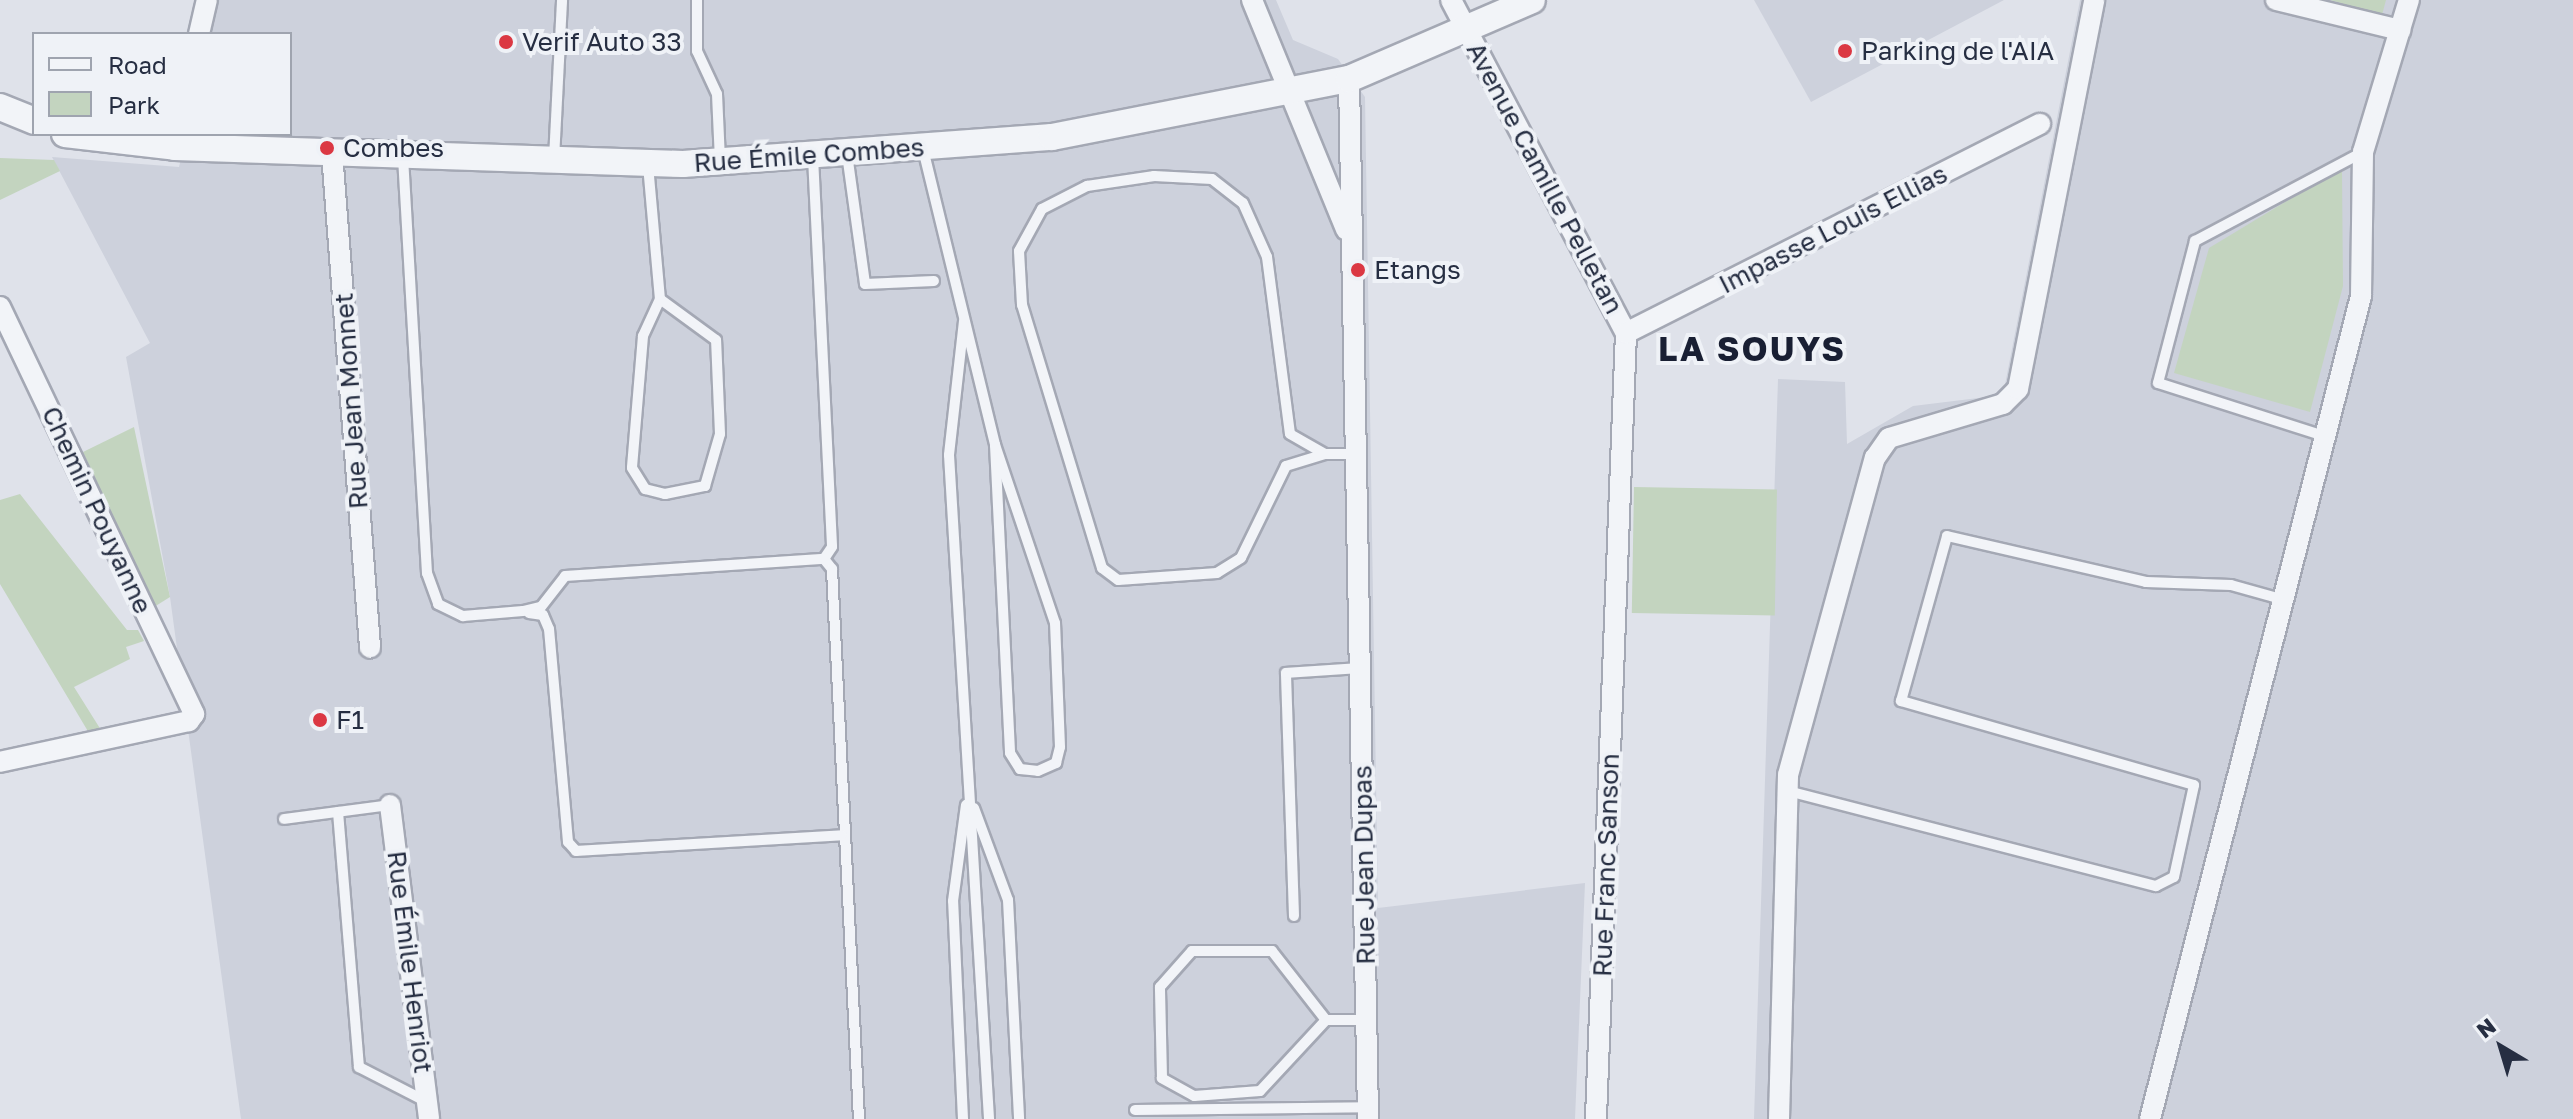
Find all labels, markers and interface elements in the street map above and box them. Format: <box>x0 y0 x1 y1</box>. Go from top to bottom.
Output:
place label: Verif Auto 33 <box>522 26 682 58</box>
legend <box>32 32 292 136</box>
marker: Verif Auto 33 <box>497 33 515 51</box>
place label: Parking de l'AIA <box>1861 35 2054 67</box>
street label: Avenue Camille Pelletan <box>1460 37 1630 319</box>
marker: Parking de l'AIA <box>1836 42 1854 60</box>
text: Road <box>108 50 167 79</box>
text: Park <box>108 90 160 119</box>
street label: Rue Émile Combes <box>693 131 925 179</box>
place label: Combes <box>343 132 444 164</box>
marker: Combes <box>318 139 336 157</box>
street label: Impasse Louis Ellias <box>1714 158 1952 300</box>
place label: Etangs <box>1374 254 1461 286</box>
marker: Etangs <box>1349 261 1367 279</box>
street label: Rue Jean Monnet <box>328 292 374 510</box>
district label: LA SOUYS <box>1658 329 1846 369</box>
street label: Chemin Pouyanne <box>35 402 159 618</box>
place label: F1 <box>336 704 364 736</box>
marker: F1 <box>311 711 329 729</box>
street label: Rue Franc Sanson <box>1587 753 1625 977</box>
street label: Rue Jean Dupas <box>1347 765 1381 965</box>
street label: Rue Émile Henriot <box>381 849 439 1075</box>
north arrow <box>2461 1007 2541 1087</box>
text: N <box>2471 1012 2501 1043</box>

